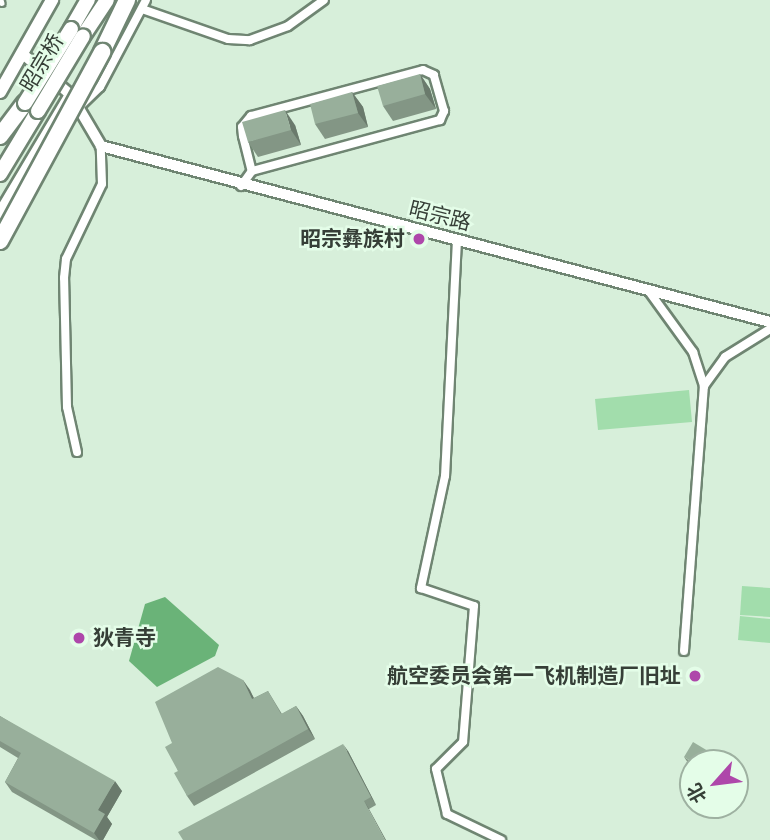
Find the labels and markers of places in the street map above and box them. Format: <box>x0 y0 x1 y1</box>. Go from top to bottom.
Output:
place label: 昭宗彝族村 <box>300 226 405 252</box>
marker: 昭宗彝族村 <box>411 231 427 247</box>
place label: 狄青寺 <box>93 625 156 651</box>
marker: 狄青寺 <box>71 630 87 646</box>
place label: 航空委员会第一飞机制造厂旧址 <box>387 663 681 689</box>
marker: 航空委员会第一飞机制造厂旧址 <box>687 668 703 684</box>

